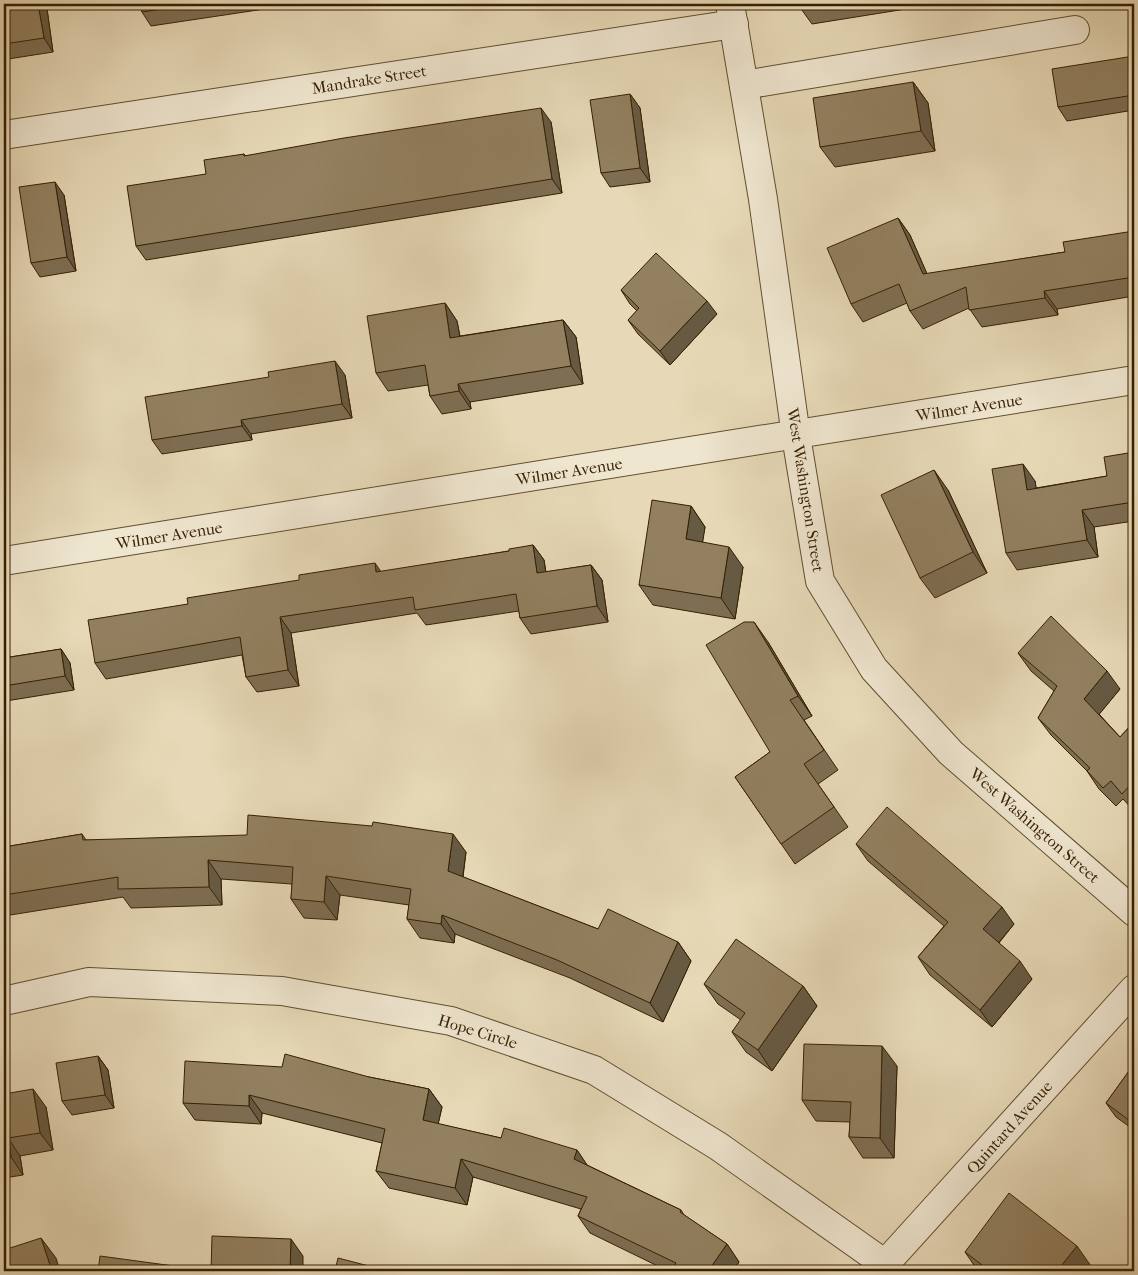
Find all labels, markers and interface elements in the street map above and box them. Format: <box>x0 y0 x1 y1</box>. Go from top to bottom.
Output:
street label: Mandrake Street <box>310 61 428 98</box>
street label: Wilmer Avenue <box>913 390 1024 425</box>
street label: West Washington Street <box>783 406 828 574</box>
street label: Wilmer Avenue <box>513 454 624 489</box>
street label: Wilmer Avenue <box>113 518 224 553</box>
street label: West Washington Street <box>965 763 1104 887</box>
street label: Hope Circle <box>436 1010 520 1053</box>
street label: Quintard Avenue <box>963 1077 1056 1178</box>

